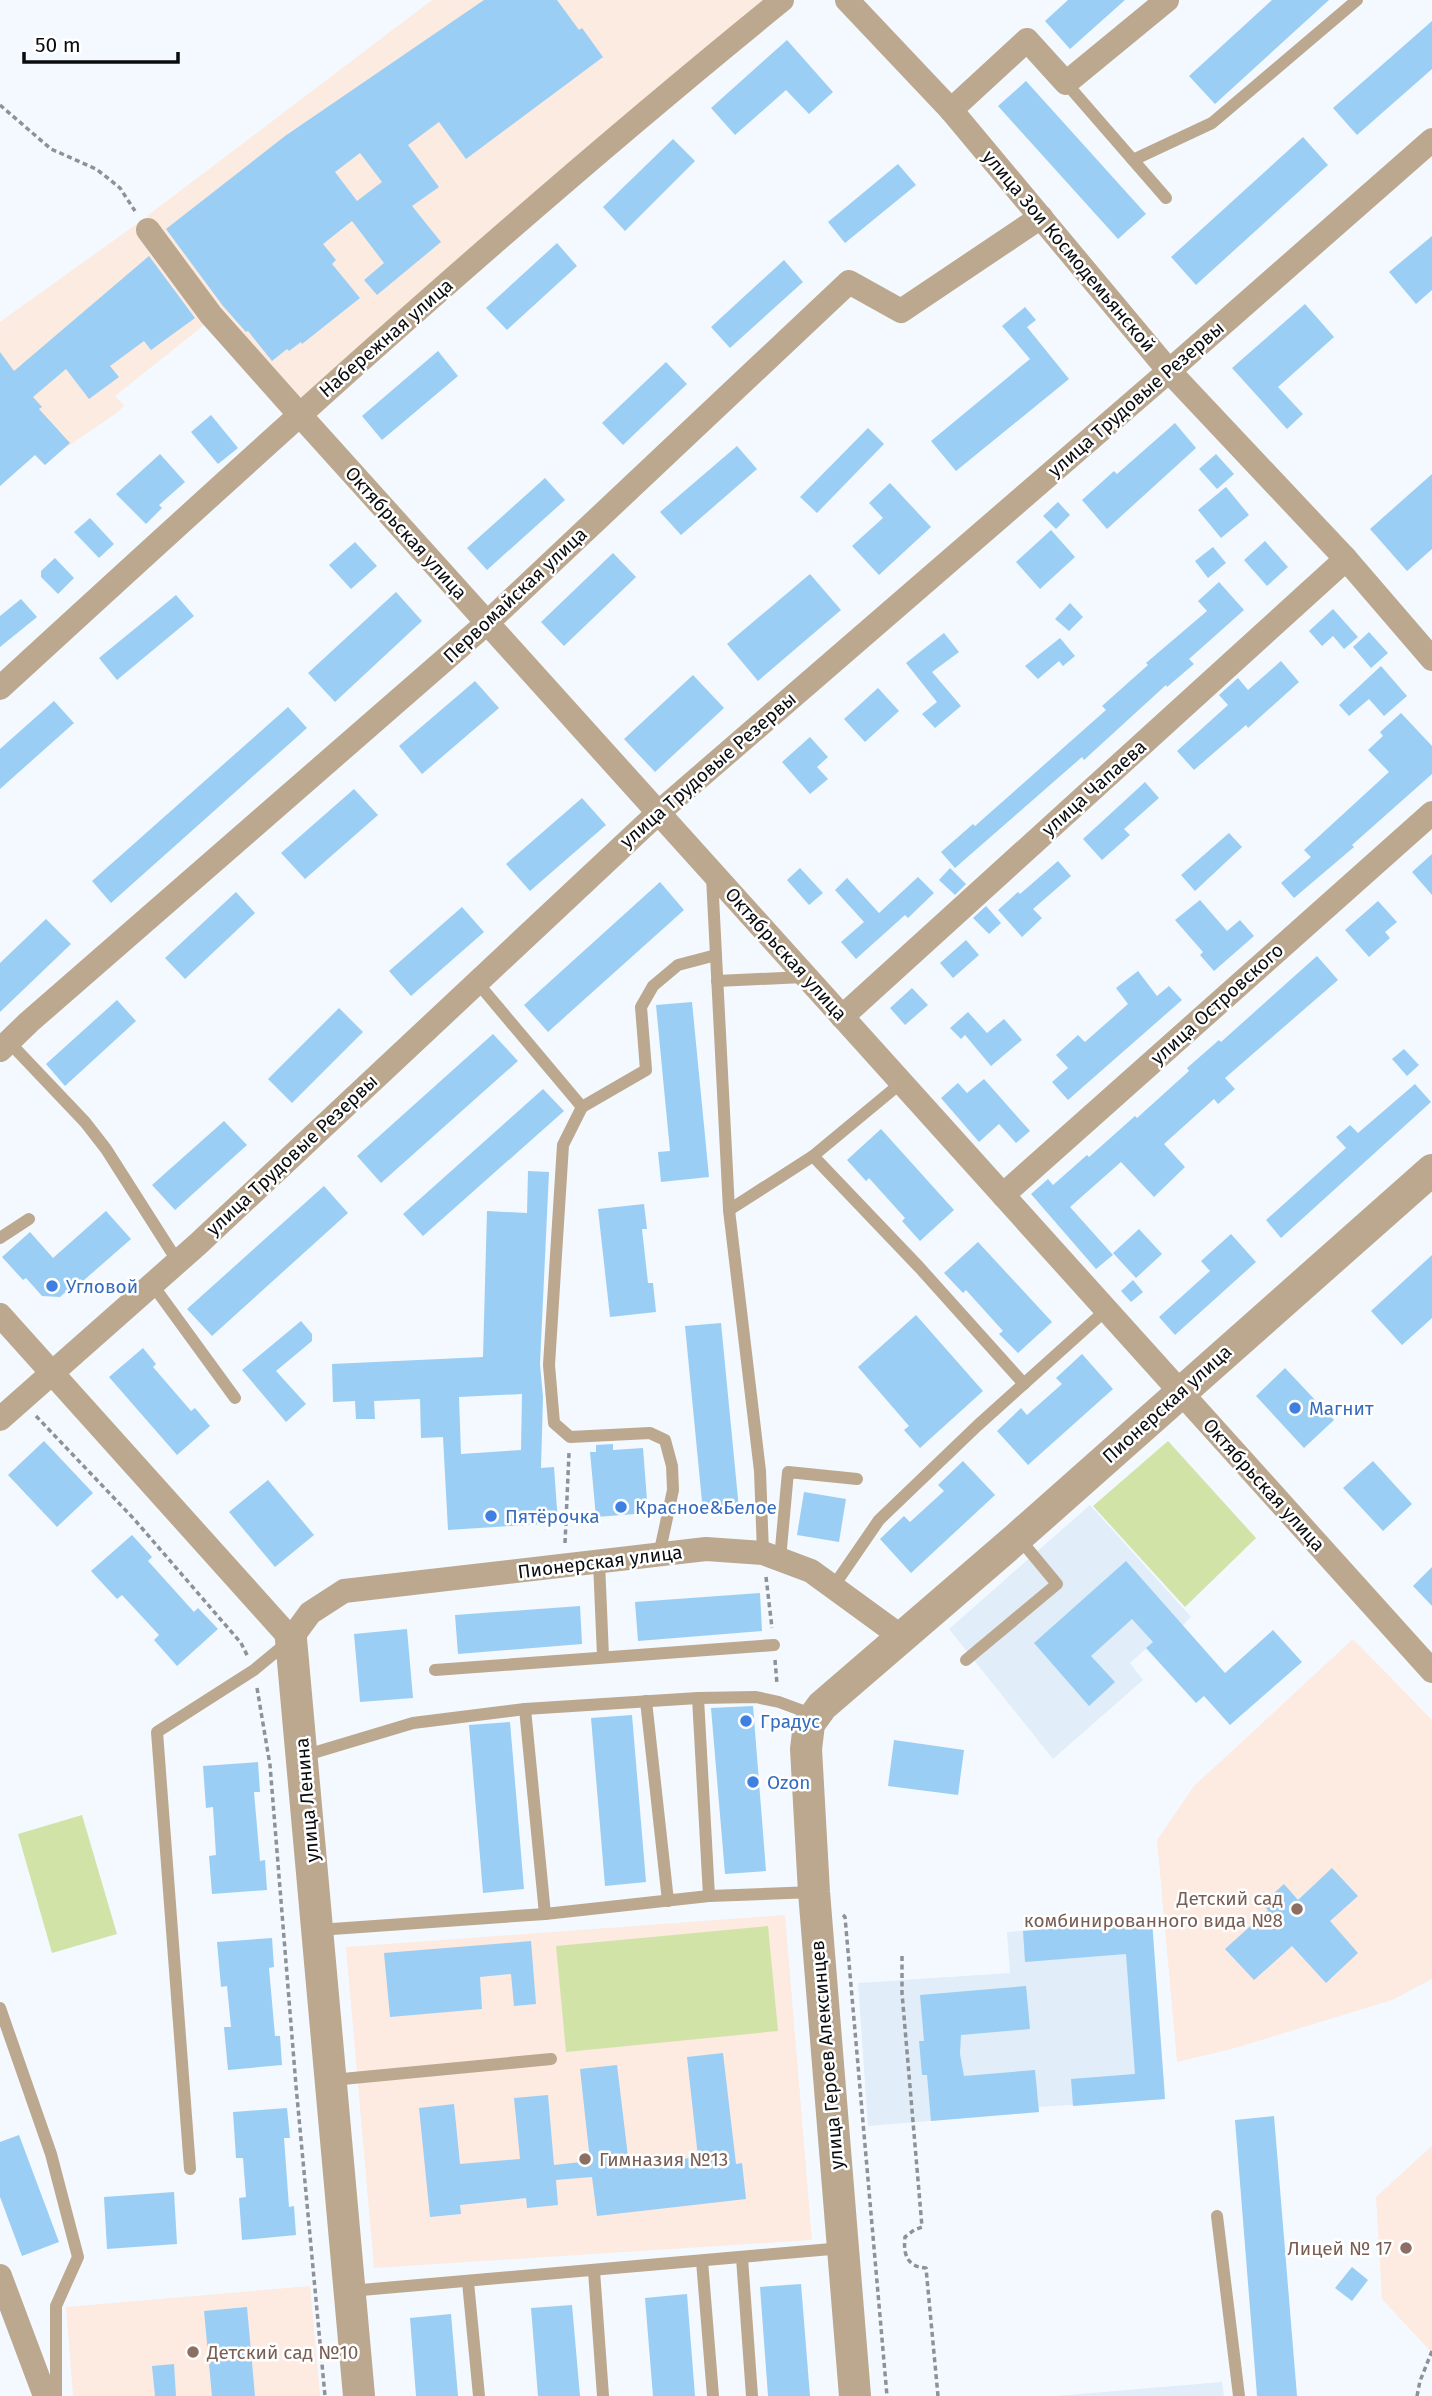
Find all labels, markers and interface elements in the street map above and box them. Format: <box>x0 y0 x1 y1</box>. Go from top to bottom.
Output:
scale bar <box>24 21 178 65</box>
text: 50 m <box>35 32 81 58</box>
street label: улица Зои Космодемьянской <box>978 145 1160 357</box>
street label: Набережная улица <box>314 274 458 402</box>
street label: улица Трудовые Резервы <box>1043 316 1229 482</box>
street label: Октябрьская улица <box>340 462 472 604</box>
street label: Первомайская улица <box>438 522 592 668</box>
street label: улица Трудовые Резервы <box>615 687 801 853</box>
street label: улица Чапаева <box>1037 735 1151 841</box>
street label: Октябрьская улица <box>720 883 852 1025</box>
street label: улица Островского <box>1146 938 1288 1070</box>
street label: улица Трудовые Резервы <box>202 1070 382 1240</box>
place label: Угловой <box>66 1275 138 1298</box>
marker: Угловой <box>44 1278 60 1294</box>
street label: Пионерская улица <box>1098 1340 1236 1468</box>
place label: Магнит <box>1309 1397 1374 1420</box>
marker: Магнит <box>1287 1400 1303 1416</box>
street label: Октябрьская улица <box>1198 1414 1330 1556</box>
place label: Красное&Белое <box>635 1496 777 1519</box>
marker: Красное&Белое <box>613 1499 629 1515</box>
place label: Пятёрочка <box>505 1505 600 1528</box>
marker: Пятёрочка <box>483 1508 499 1524</box>
street label: Пионерская улица <box>516 1540 684 1584</box>
place label: Градус <box>760 1710 820 1733</box>
marker: Градус <box>738 1713 754 1729</box>
street label: улица Ленина <box>290 1737 324 1863</box>
place label: Ozon <box>767 1771 810 1794</box>
marker: Ozon <box>745 1774 761 1790</box>
place label: Детский сад комбинированного вида №8 <box>1024 1887 1283 1932</box>
marker: Детский сад комбинированного вида №8 <box>1289 1901 1305 1917</box>
street label: улица Героев Алексинцев <box>806 1939 848 2171</box>
place label: Гимназия №13 <box>599 2148 728 2171</box>
marker: Гимназия №13 <box>577 2151 593 2167</box>
place label: Лицей № 17 <box>1287 2237 1392 2260</box>
marker: Лицей № 17 <box>1398 2240 1414 2256</box>
place label: Детский сад №10 <box>206 2341 358 2364</box>
marker: Детский сад №10 <box>185 2344 201 2360</box>

